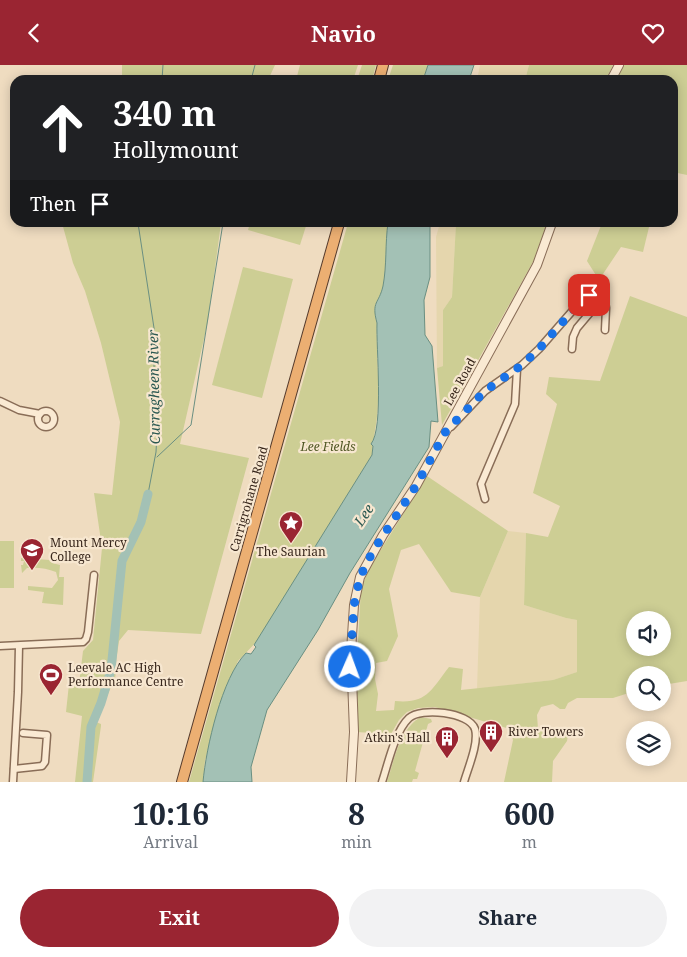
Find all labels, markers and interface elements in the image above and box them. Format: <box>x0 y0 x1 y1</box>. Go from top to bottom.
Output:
text: Navio <box>311 18 376 48</box>
icon: back <box>20 19 48 47</box>
icon: heart <box>639 19 667 47</box>
text: 340 m <box>113 89 216 136</box>
icon: ahead <box>30 95 95 160</box>
text: Hollymount <box>113 134 239 164</box>
icon: arrive <box>86 190 114 218</box>
text: Then <box>30 191 76 217</box>
pin <box>568 274 610 316</box>
icon: arrive <box>575 281 603 309</box>
water label: Curragheen River <box>143 329 164 444</box>
street label: Lee Road <box>439 354 480 409</box>
park label: Lee Fields <box>299 438 356 455</box>
street label: Carrigrohane Road <box>225 444 272 554</box>
water label: Lee <box>349 500 378 530</box>
place icon: The Saurian <box>278 510 304 544</box>
place label: Mount Mercy College <box>50 534 127 565</box>
school or university icon: Mount Mercy College <box>19 537 45 571</box>
place label: The Saurian <box>256 543 326 560</box>
map controls <box>626 611 671 766</box>
button: sound <box>626 611 671 656</box>
position arrow <box>323 640 375 692</box>
place label: Leevale AC High Performance Centre <box>68 659 183 690</box>
sports icon: Leevale AC High Performance Centre <box>38 662 64 696</box>
button: search <box>626 666 671 711</box>
building icon: River Towers <box>478 719 504 753</box>
button: layers <box>626 721 671 766</box>
place label: River Towers <box>508 723 583 740</box>
building icon: Atkin's Hall <box>434 725 460 759</box>
place label: Atkin's Hall <box>364 729 430 746</box>
text: 10:16 <box>132 793 209 834</box>
text: 8 <box>348 793 365 834</box>
text: 600 <box>504 793 555 834</box>
text: Arrival <box>143 831 198 853</box>
text: min <box>341 831 372 853</box>
text: m <box>522 831 537 853</box>
button: Exit <box>20 889 339 947</box>
button: Share <box>349 889 667 947</box>

